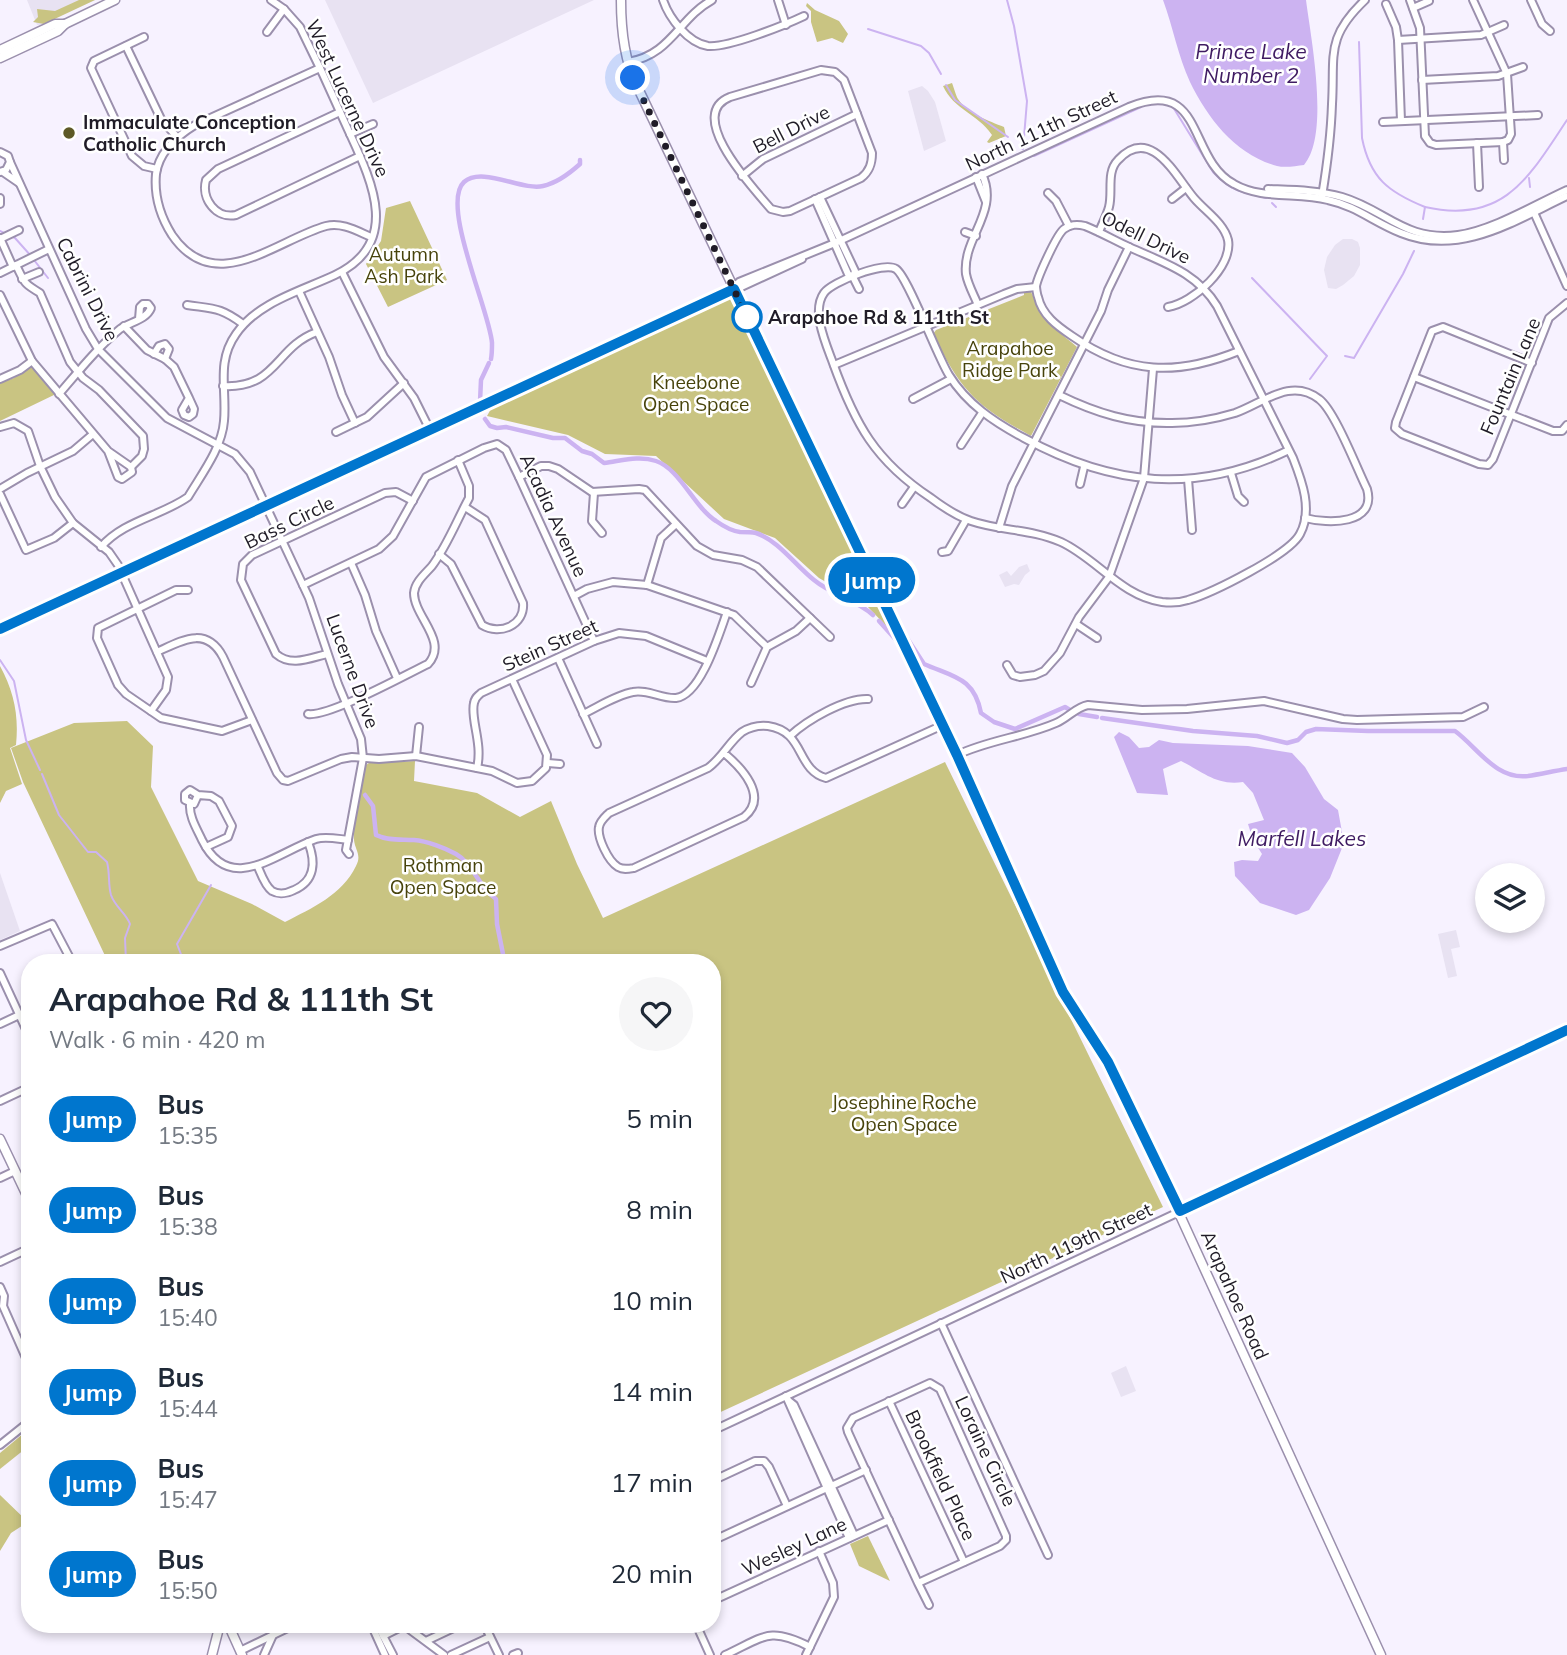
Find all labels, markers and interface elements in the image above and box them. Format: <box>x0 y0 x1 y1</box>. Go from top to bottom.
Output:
street label: West Lucerne Drive <box>301 15 395 181</box>
water label: Prince Lake Number 2 <box>1195 38 1307 88</box>
your location <box>615 60 650 95</box>
street label: North 111th Street <box>961 84 1121 176</box>
street label: Bell Drive <box>748 99 834 159</box>
place label: Immaculate Conception Catholic Church <box>83 110 296 156</box>
marker: Immaculate Conception Catholic Church <box>61 125 77 141</box>
street label: Odell Drive <box>1097 205 1195 269</box>
street label: Cabrini Drive <box>52 233 124 345</box>
park label: Autumn Ash Park <box>364 242 444 288</box>
marker: Arapahoe Rd & 111th St <box>732 302 762 332</box>
place label: Arapahoe Rd & 111th St <box>768 305 989 329</box>
street label: Fountain Lane <box>1475 314 1545 438</box>
park label: Arapahoe Ridge Park <box>962 336 1058 382</box>
park label: Kneebone Open Space <box>643 370 749 416</box>
street label: Acadia Avenue <box>515 450 593 580</box>
street label: Bass Circle <box>240 490 338 554</box>
line badge: Jump <box>823 557 921 603</box>
text: Jump <box>842 565 902 595</box>
street label: Lucerne Drive <box>321 611 385 731</box>
street label: Stein Street <box>499 613 602 677</box>
water label: Marfell Lakes <box>1238 825 1366 851</box>
park label: Rothman Open Space <box>390 853 496 899</box>
map controls <box>1475 863 1545 933</box>
button: layers <box>1475 863 1545 933</box>
button: heart <box>619 977 693 1051</box>
text: Arapahoe Rd & 111th St <box>49 978 433 1019</box>
text: Walk · 6 min · 420 m <box>49 1025 266 1054</box>
text: Bus <box>157 1088 204 1121</box>
park label: Josephine Roche Open Space <box>831 1090 977 1136</box>
text: 5 min <box>626 1102 693 1135</box>
text: Jump <box>63 1104 122 1134</box>
text: 15:35 <box>157 1121 218 1150</box>
text: Bus <box>157 1179 204 1212</box>
text: 8 min <box>626 1193 693 1226</box>
text: Jump <box>63 1195 122 1225</box>
street label: North 119th Street <box>996 1197 1156 1289</box>
text: 15:38 <box>157 1212 218 1241</box>
street label: Arapahoe Road <box>1196 1227 1274 1363</box>
text: Bus <box>157 1270 204 1303</box>
text: 10 min <box>611 1284 693 1317</box>
text: Jump <box>63 1286 122 1316</box>
text: 15:40 <box>157 1303 218 1332</box>
text: Bus <box>157 1361 204 1394</box>
text: 14 min <box>611 1375 693 1408</box>
text: Jump <box>63 1377 122 1407</box>
street label: Loraine Circle <box>950 1392 1022 1510</box>
text: 15:44 <box>157 1394 218 1423</box>
street label: Brookfield Place <box>900 1406 982 1544</box>
text: Bus <box>157 1452 204 1485</box>
text: 17 min <box>611 1466 693 1499</box>
text: Jump <box>63 1468 122 1498</box>
text: 15:47 <box>157 1485 218 1514</box>
street label: Wesley Lane <box>738 1511 850 1581</box>
text: Bus <box>157 1543 204 1576</box>
text: 20 min <box>611 1557 693 1590</box>
text: Jump <box>63 1559 122 1589</box>
text: 15:50 <box>157 1576 218 1605</box>

